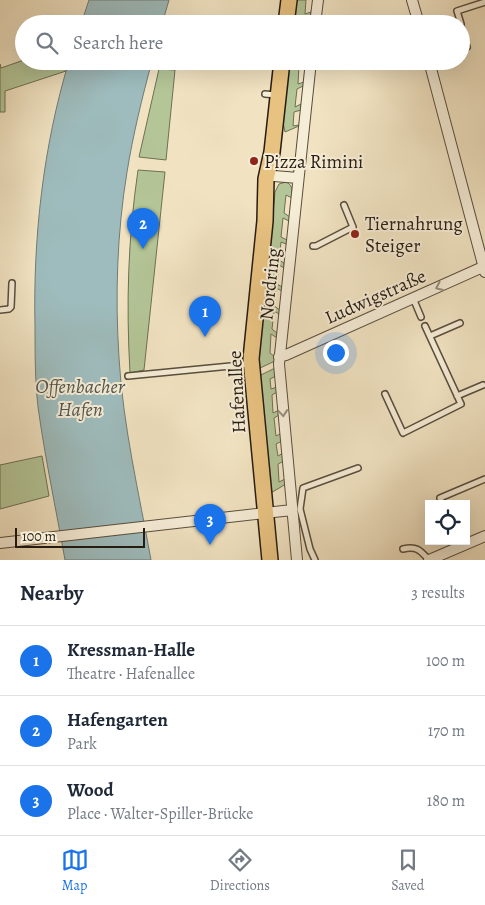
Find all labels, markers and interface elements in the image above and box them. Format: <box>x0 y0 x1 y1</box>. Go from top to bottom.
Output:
search box <box>15 15 470 70</box>
icon: search <box>33 29 61 57</box>
text: Search here <box>73 30 163 56</box>
place label: Pizza Rimini <box>264 149 363 175</box>
marker: Pizza Rimini <box>248 155 260 167</box>
pin: 2 <box>127 208 159 249</box>
place label: Tiernahrung Steiger <box>365 211 463 259</box>
marker: Tiernahrung Steiger <box>349 228 361 240</box>
street label: Nordring <box>253 246 287 322</box>
street label: Ludwigstraße <box>321 263 430 331</box>
one-way arrow <box>435 280 444 291</box>
pin: 1 <box>189 296 221 337</box>
your location <box>323 340 349 366</box>
street label: Hafenallee <box>222 350 252 434</box>
water label: Offenbacher Hafen <box>35 373 126 423</box>
one-way arrow <box>278 409 289 417</box>
map controls <box>425 500 470 545</box>
button: locate <box>425 500 470 545</box>
pin: 3 <box>194 504 226 545</box>
scale bar <box>15 525 145 548</box>
text: 100 m <box>22 527 56 546</box>
text: Nearby <box>20 579 83 607</box>
text: 3 results <box>411 582 465 604</box>
text: Kressman-Halle <box>67 637 195 663</box>
text: 1 <box>33 650 39 672</box>
text: 100 m <box>426 650 465 672</box>
text: Theatre · Hafenallee <box>67 663 195 685</box>
text: Hafengarten <box>67 707 168 733</box>
text: 2 <box>32 720 40 742</box>
text: 170 m <box>428 720 465 742</box>
text: Park <box>67 733 97 755</box>
text: Wood <box>67 777 114 803</box>
text: 3 <box>33 790 39 812</box>
text: 180 m <box>427 790 465 812</box>
text: Place · Walter-Spiller-Brücke <box>67 803 253 825</box>
tab: Map <box>61 846 89 895</box>
tab: Directions <box>210 846 270 895</box>
tab: Saved <box>391 846 424 895</box>

